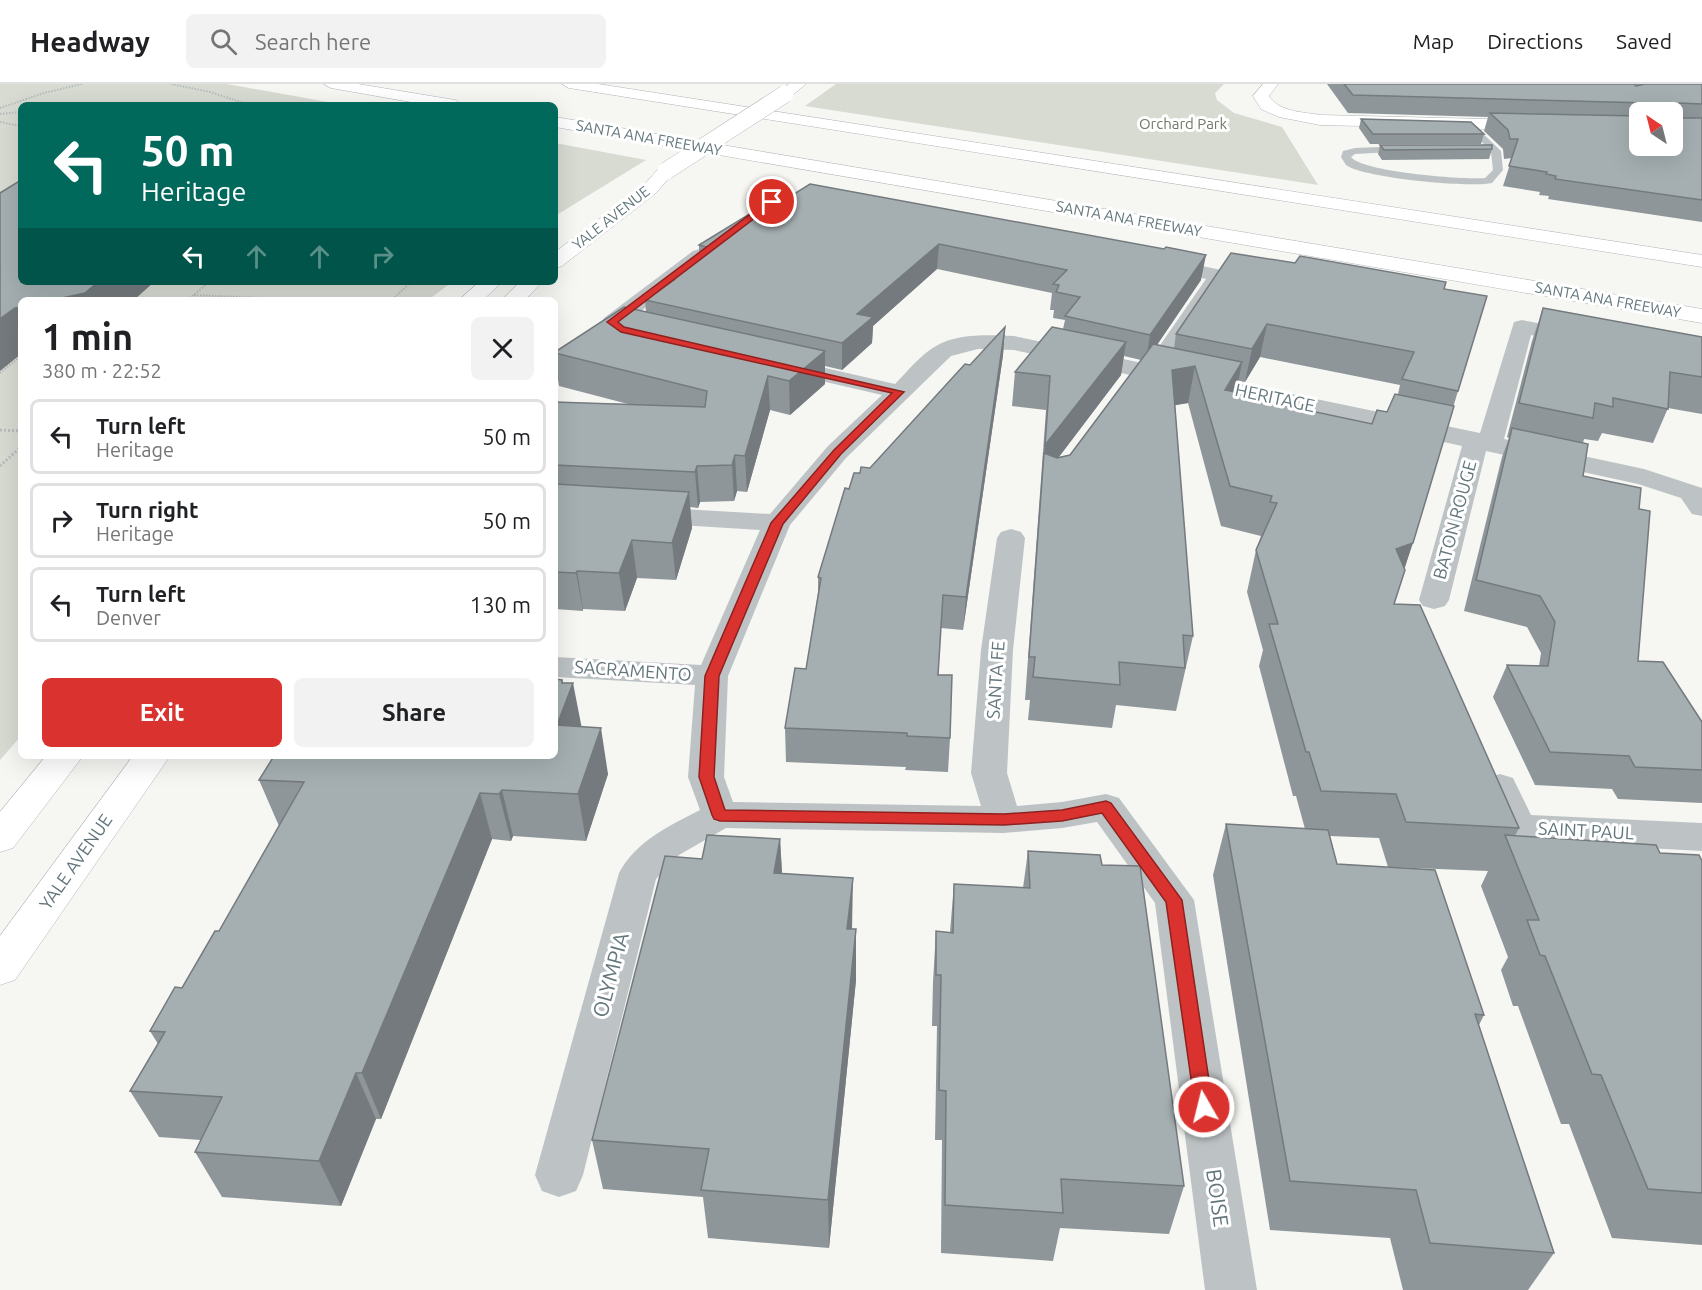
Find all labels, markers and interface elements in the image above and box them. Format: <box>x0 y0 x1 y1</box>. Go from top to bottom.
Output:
search box <box>186 14 606 68</box>
icon: search <box>207 25 240 58</box>
text: Headway <box>30 26 150 57</box>
text: Search here <box>255 29 371 54</box>
text: Map <box>1413 29 1454 53</box>
text: Directions <box>1487 29 1583 53</box>
text: Saved <box>1616 29 1672 53</box>
north arrow <box>1629 102 1683 156</box>
map controls <box>1629 102 1683 156</box>
park label: Orchard Park <box>1139 115 1228 132</box>
street label: SANTA ANA FREEWAY <box>575 116 724 159</box>
icon: left <box>42 126 120 204</box>
text: 50 m <box>141 127 235 174</box>
text: Heritage <box>141 176 246 206</box>
pin <box>746 176 797 227</box>
street label: YALE AVENUE <box>569 182 653 253</box>
icon: arrive <box>755 185 788 218</box>
street label: SANTA ANA FREEWAY <box>1055 197 1204 240</box>
icon: left <box>177 240 210 273</box>
icon: ahead <box>240 240 273 273</box>
icon: ahead <box>303 240 336 273</box>
icon: right <box>366 240 399 273</box>
street label: SANTA ANA FREEWAY <box>1534 278 1683 321</box>
text: 1 min <box>42 316 133 357</box>
button: close <box>471 317 534 380</box>
text: 380 m · 22:52 <box>42 359 162 382</box>
street label: HERITAGE <box>1233 379 1317 415</box>
text: Turn left <box>96 413 186 438</box>
icon: left <box>45 420 78 453</box>
text: 50 m <box>482 424 531 449</box>
text: Heritage <box>96 438 174 461</box>
street label: BATON ROUGE <box>1429 458 1480 581</box>
text: Turn right <box>96 497 198 522</box>
icon: right <box>45 504 78 537</box>
text: 50 m <box>482 508 531 533</box>
text: Heritage <box>96 522 174 545</box>
text: Turn left <box>96 581 186 606</box>
icon: left <box>45 588 78 621</box>
text: 130 m <box>470 592 531 617</box>
text: Denver <box>96 606 161 629</box>
street label: SANTA FE <box>982 640 1008 720</box>
street label: SACRAMENTO <box>574 656 692 684</box>
button: Exit <box>42 678 282 747</box>
button: Share <box>294 678 534 747</box>
street label: YALE AVENUE <box>35 810 115 913</box>
street label: SAINT PAUL <box>1538 818 1634 842</box>
street label: OLYMPIA <box>587 929 633 1020</box>
position arrow <box>1172 1075 1236 1139</box>
street label: BOISE <box>1202 1168 1234 1228</box>

